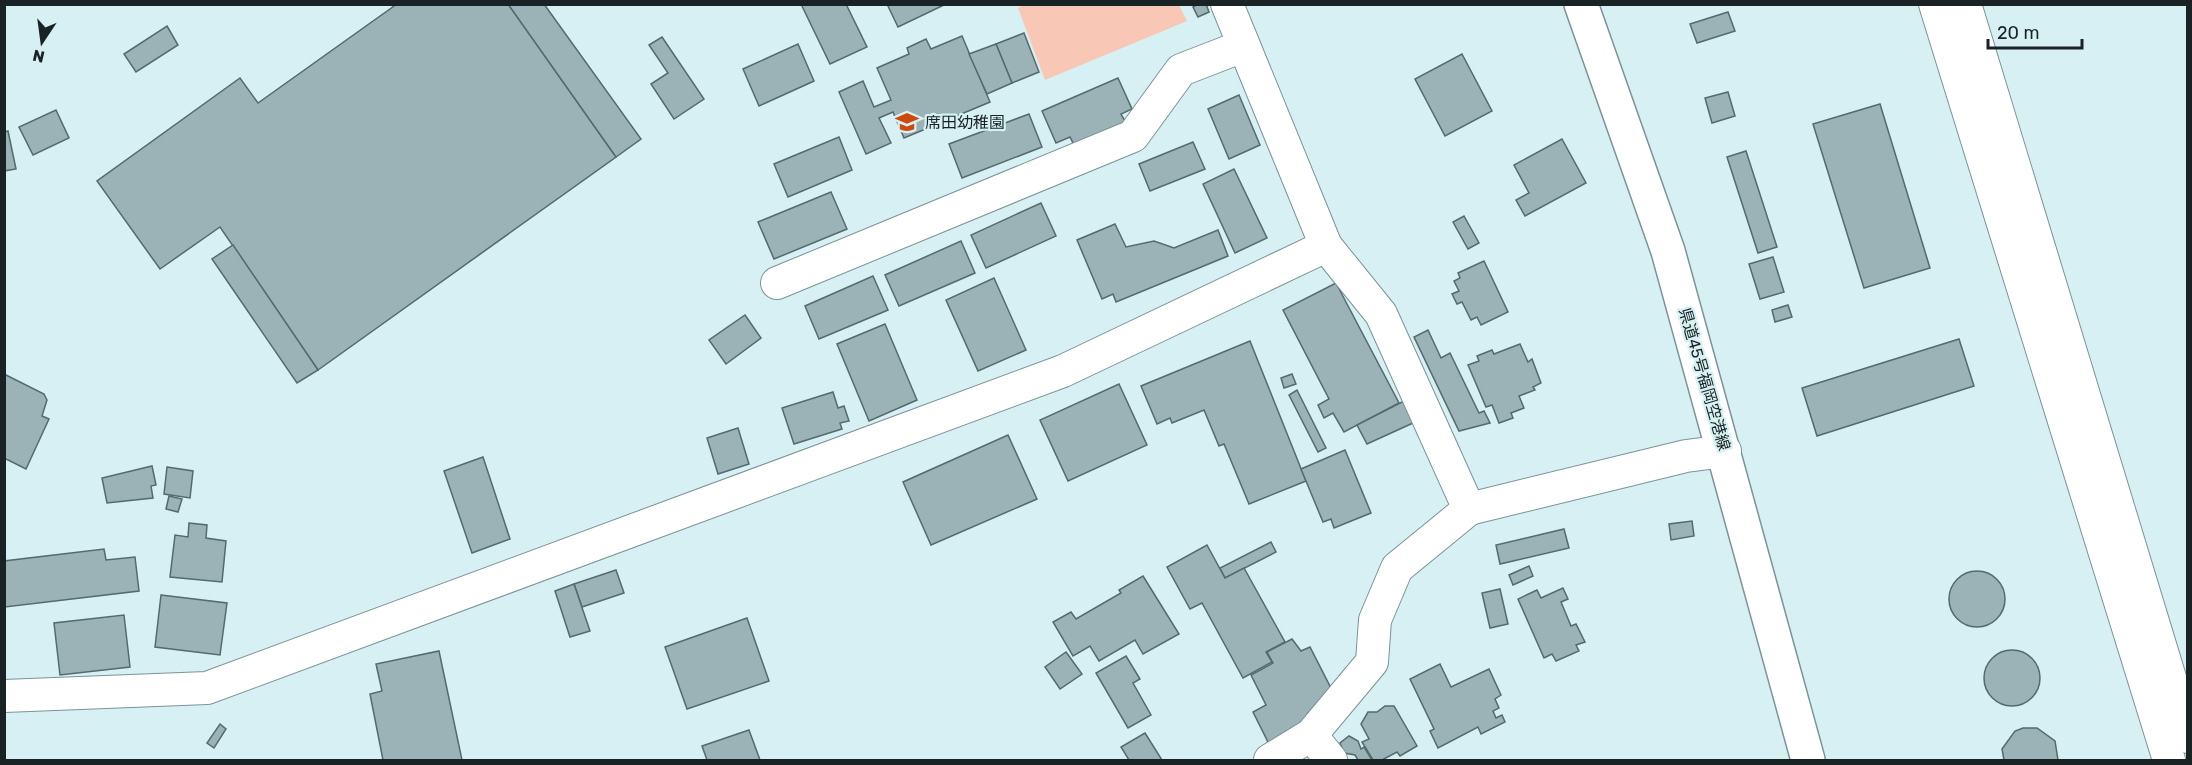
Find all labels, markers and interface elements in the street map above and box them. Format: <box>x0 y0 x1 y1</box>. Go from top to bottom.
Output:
north arrow <box>12 12 72 72</box>
scale bar <box>1988 12 2082 50</box>
text: 20 m <box>1997 22 2039 44</box>
text: N <box>31 46 46 67</box>
school or university icon: 席田幼稚園 <box>894 109 920 135</box>
place label: 席田幼稚園 <box>925 113 1005 132</box>
street label: 県道45号福岡空港線 <box>1675 306 1734 453</box>

